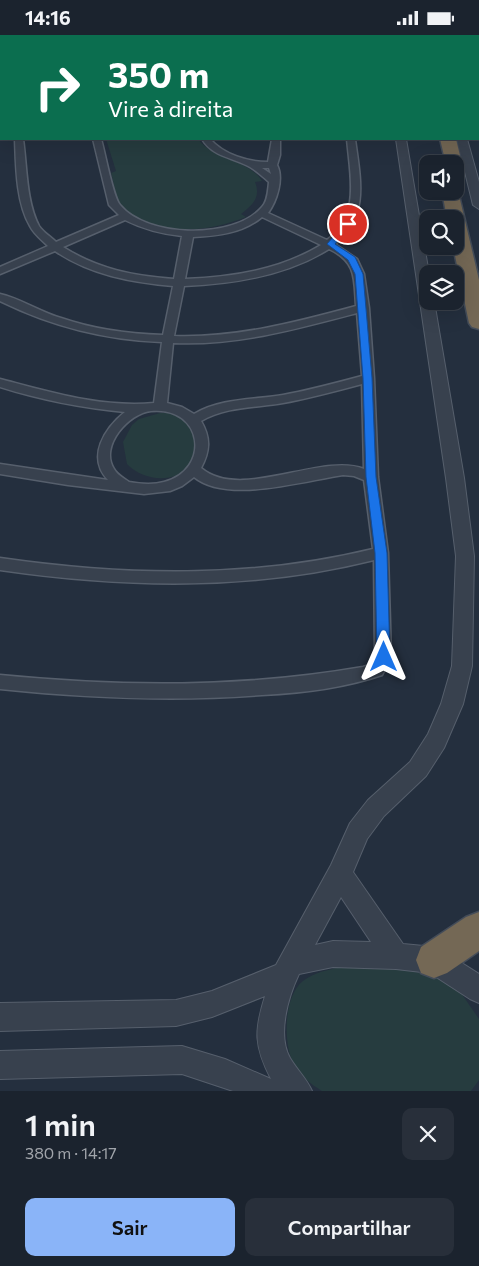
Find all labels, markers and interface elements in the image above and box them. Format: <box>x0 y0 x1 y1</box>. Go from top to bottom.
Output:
text: 14:16 <box>25 6 71 29</box>
text: 350 m <box>108 52 209 95</box>
icon: right <box>25 55 90 120</box>
text: Vire à direita <box>108 95 233 122</box>
map controls <box>419 155 464 310</box>
button: sound <box>419 155 464 200</box>
pin <box>327 203 369 245</box>
icon: arrive <box>334 210 362 238</box>
button: search <box>419 210 464 255</box>
button: layers <box>419 265 464 310</box>
position arrow <box>357 630 409 682</box>
text: 1 min <box>25 1105 96 1142</box>
button: close <box>402 1108 454 1160</box>
text: 380 m · 14:17 <box>25 1143 117 1162</box>
button: Sair <box>25 1198 235 1256</box>
button: Compartilhar <box>245 1198 454 1256</box>

